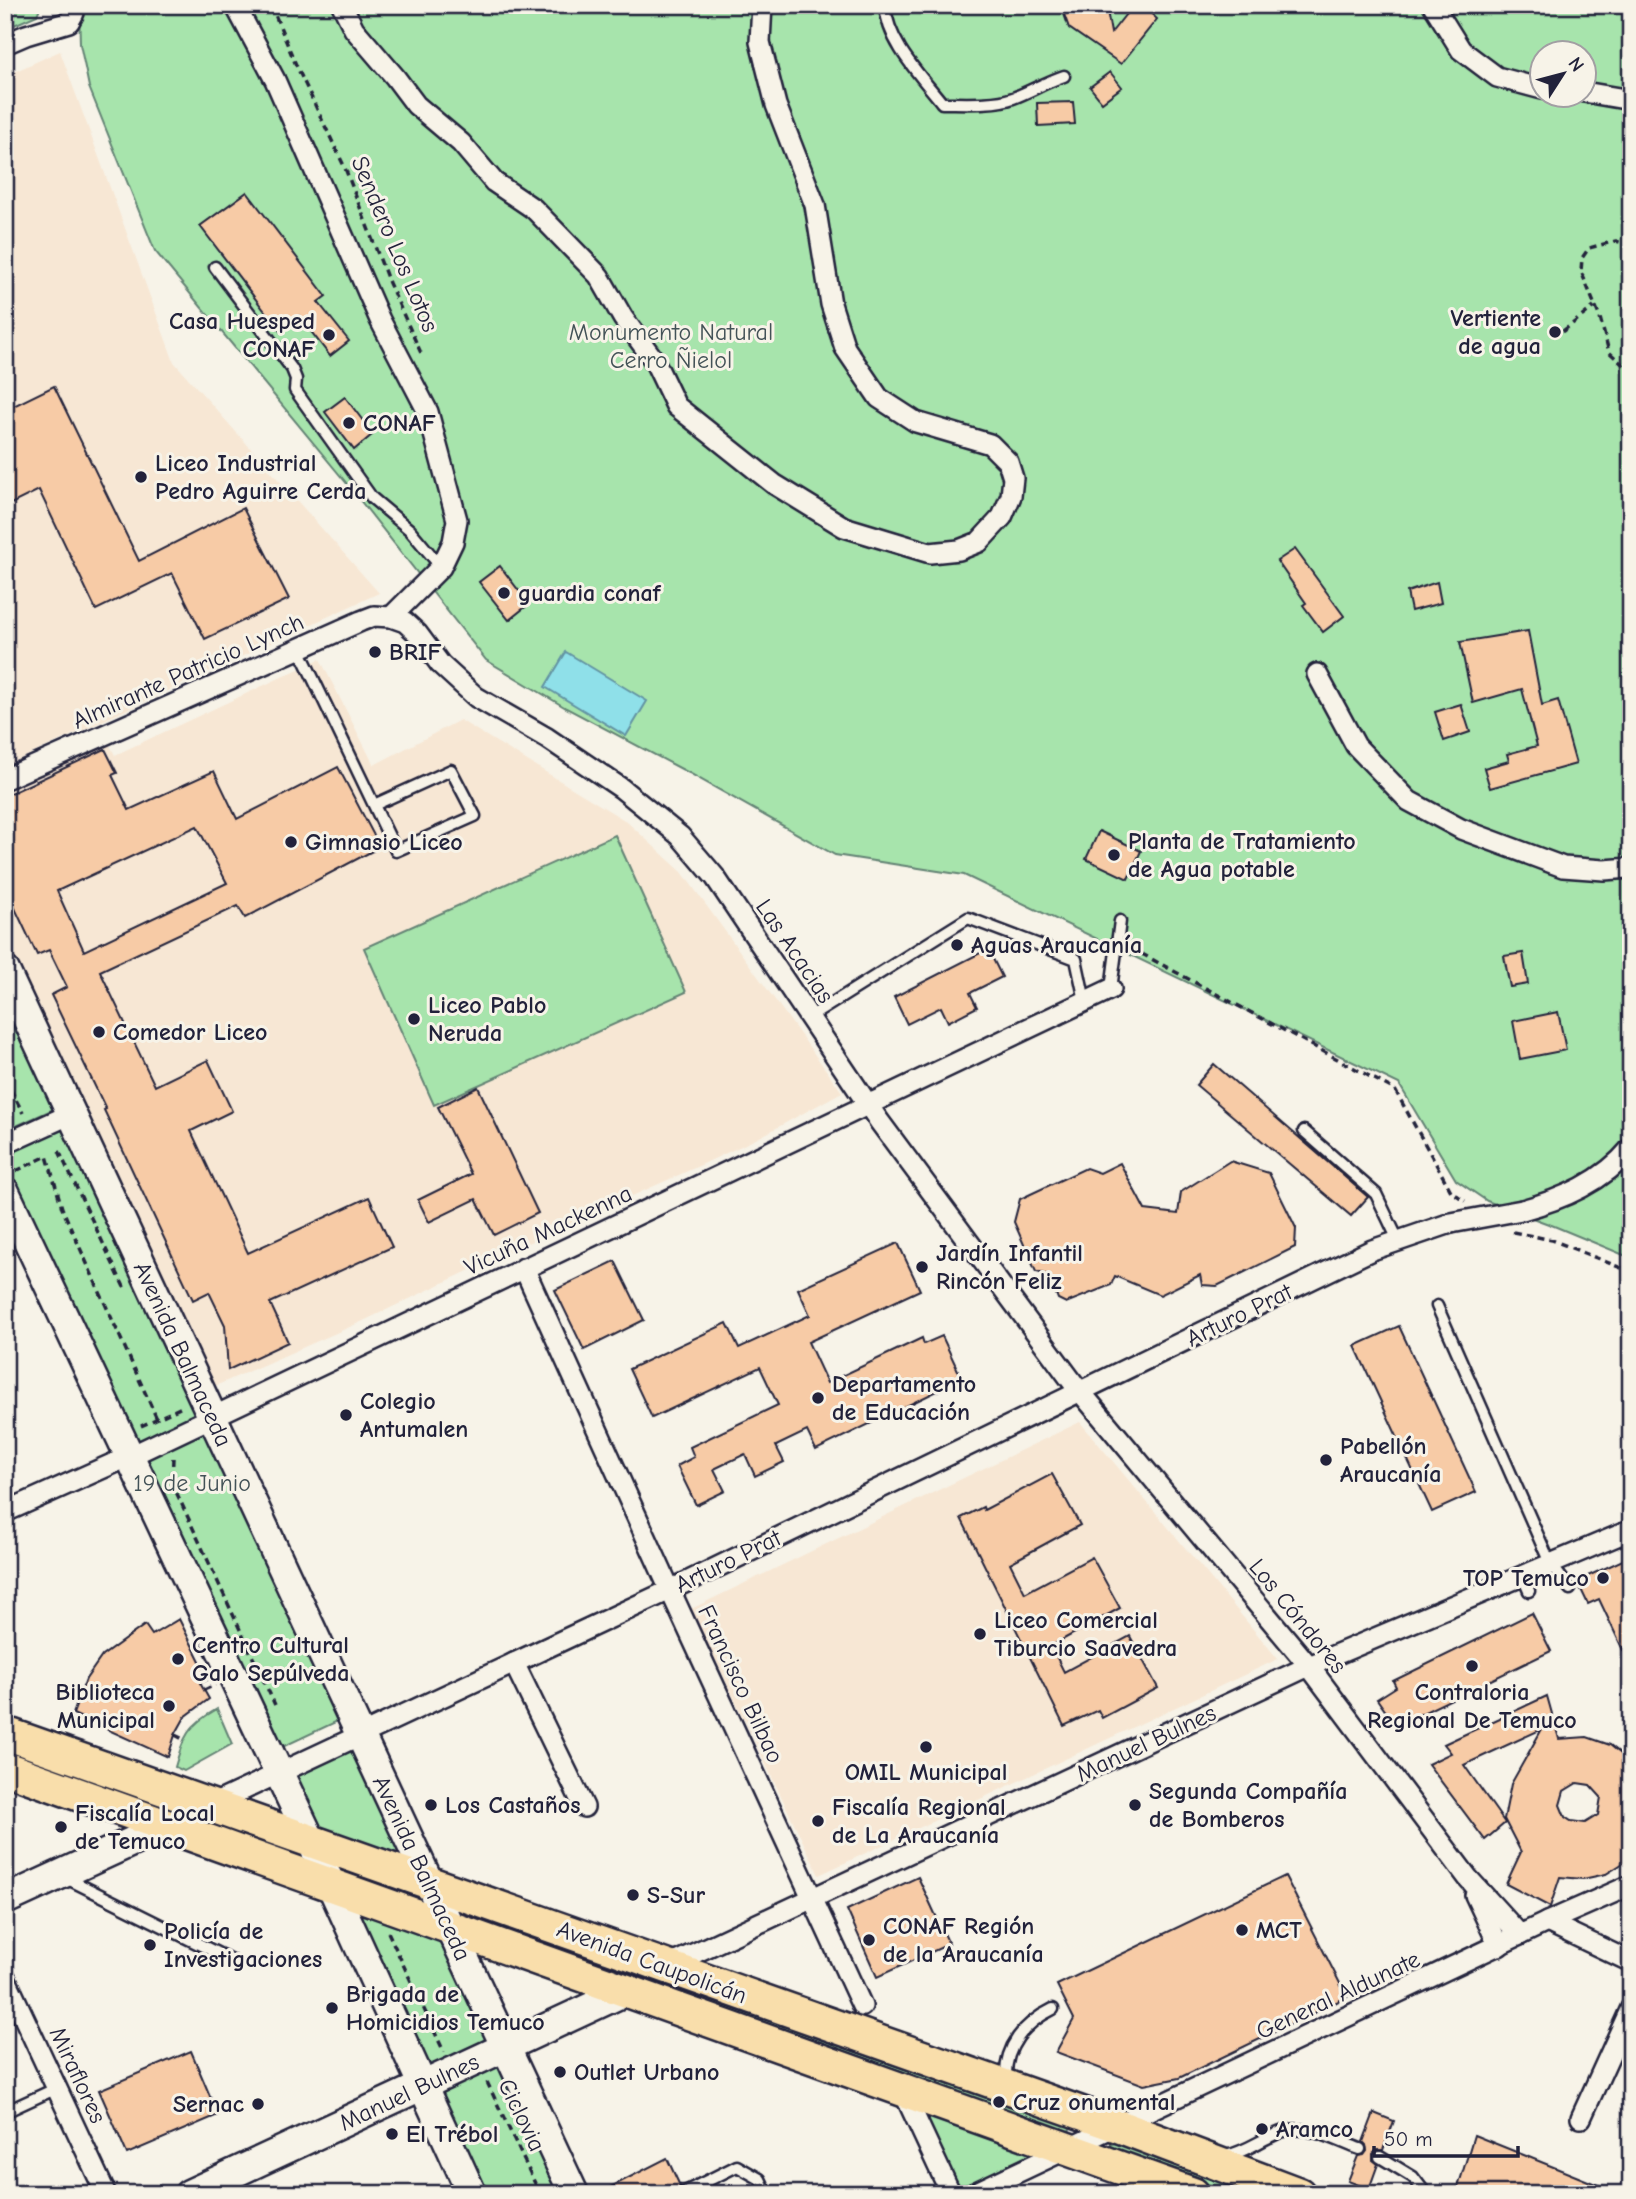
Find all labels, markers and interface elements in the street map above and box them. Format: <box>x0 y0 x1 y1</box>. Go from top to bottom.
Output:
north arrow <box>1528 38 1598 108</box>
text: N <box>1563 53 1588 76</box>
street label: Sendero Los Lotos <box>345 152 445 336</box>
place label: Vertiente de agua <box>1450 304 1541 360</box>
place label: Casa Huesped CONAF <box>169 307 315 363</box>
park label: Monumento Natural Cerro Ñielol <box>569 318 773 374</box>
marker: Vertiente de agua <box>1547 324 1563 340</box>
marker: Casa Huesped CONAF <box>321 327 337 343</box>
place label: CONAF <box>363 409 436 437</box>
marker: CONAF <box>341 415 357 431</box>
place label: Liceo Industrial Pedro Aguirre Cerda <box>155 449 366 505</box>
marker: Liceo Industrial Pedro Aguirre Cerda <box>133 469 149 485</box>
place label: guardia conaf <box>518 579 662 607</box>
marker: guardia conaf <box>496 585 512 601</box>
street label: Almirante Patricio Lynch <box>68 607 308 735</box>
place label: BRIF <box>389 638 441 666</box>
marker: BRIF <box>367 644 383 660</box>
place label: Planta de Tratamiento de Agua potable <box>1128 827 1356 883</box>
place label: Gimnasio Liceo <box>305 828 463 856</box>
marker: Gimnasio Liceo <box>283 834 299 850</box>
marker: Planta de Tratamiento de Agua potable <box>1106 847 1122 863</box>
street label: Las Acacias <box>750 894 840 1008</box>
place label: Aguas Araucanía <box>971 931 1142 959</box>
marker: Aguas Araucanía <box>949 937 965 953</box>
place label: Liceo Pablo Neruda <box>428 991 546 1047</box>
marker: Liceo Pablo Neruda <box>406 1011 422 1027</box>
place label: Comedor Liceo <box>113 1018 268 1046</box>
marker: Comedor Liceo <box>91 1024 107 1040</box>
street label: Vicuña Mackenna <box>460 1179 636 1281</box>
place label: Jardín Infantil Rincón Feliz <box>936 1239 1083 1295</box>
street label: Avenida Balmaceda <box>128 1257 238 1451</box>
marker: Jardín Infantil Rincón Feliz <box>914 1259 930 1275</box>
street label: Arturo Prat <box>1182 1277 1297 1353</box>
place label: Departamento de Educación <box>832 1370 976 1426</box>
place label: Colegio Antumalen <box>360 1387 468 1443</box>
marker: Departamento de Educación <box>810 1390 826 1406</box>
marker: Colegio Antumalen <box>338 1407 354 1423</box>
place label: Pabellón Araucanía <box>1340 1432 1441 1488</box>
marker: Pabellón Araucanía <box>1318 1452 1334 1468</box>
park label: 19 de Junio <box>133 1469 251 1497</box>
street label: Arturo Prat <box>671 1523 786 1599</box>
street label: Los Cóndores <box>1243 1553 1353 1679</box>
place label: TOP Temuco <box>1463 1564 1589 1592</box>
marker: TOP Temuco <box>1595 1570 1611 1586</box>
street label: Francisco Bilbao <box>692 1600 790 1768</box>
place label: Liceo Comercial Tiburcio Saavedra <box>994 1606 1177 1662</box>
marker: Liceo Comercial Tiburcio Saavedra <box>972 1626 988 1642</box>
place label: Centro Cultural Galo Sepúlveda <box>192 1631 350 1687</box>
marker: Centro Cultural Galo Sepúlveda <box>170 1651 186 1667</box>
marker: Contraloria Regional De Temuco <box>1464 1658 1480 1674</box>
place label: Biblioteca Municipal <box>56 1678 155 1734</box>
place label: Contraloria Regional De Temuco <box>1367 1678 1577 1734</box>
marker: Biblioteca Municipal <box>161 1698 177 1714</box>
street label: Manuel Bulnes <box>1072 1698 1220 1788</box>
marker: OMIL Municipal <box>918 1739 934 1755</box>
place label: OMIL Municipal <box>845 1758 1007 1786</box>
street label: Avenida Balmaceda <box>367 1771 477 1965</box>
place label: Segunda Compañía de Bomberos <box>1149 1777 1348 1833</box>
place label: Los Castaños <box>445 1791 580 1819</box>
place label: Fiscalía Regional de La Araucanía <box>832 1793 1006 1849</box>
marker: Los Castaños <box>423 1797 439 1813</box>
marker: Segunda Compañía de Bomberos <box>1127 1797 1143 1813</box>
place label: Fiscalía Local de Temuco <box>75 1799 215 1855</box>
marker: Fiscalía Regional de La Araucanía <box>810 1813 826 1829</box>
marker: Fiscalía Local de Temuco <box>53 1819 69 1835</box>
place label: S-Sur <box>647 1881 705 1909</box>
marker: S-Sur <box>625 1887 641 1903</box>
place label: CONAF Región de la Araucanía <box>883 1912 1044 1968</box>
street label: Avenida Caupolicán <box>553 1915 751 2009</box>
place label: MCT <box>1256 1916 1302 1944</box>
place label: Policía de Investigaciones <box>164 1917 322 1973</box>
marker: MCT <box>1234 1922 1250 1938</box>
marker: CONAF Región de la Araucanía <box>861 1932 877 1948</box>
marker: Policía de Investigaciones <box>142 1937 158 1953</box>
street label: General Aldunate <box>1252 1945 1424 2045</box>
place label: Brigada de Homicidios Temuco <box>346 1980 545 2036</box>
marker: Brigada de Homicidios Temuco <box>324 2000 340 2016</box>
street label: Miraflores <box>44 2023 112 2127</box>
street label: Manuel Bulnes <box>335 2047 483 2137</box>
place label: Outlet Urbano <box>574 2058 719 2086</box>
marker: Outlet Urbano <box>552 2064 568 2080</box>
street label: Ciclovia <box>492 2074 552 2156</box>
place label: Cruz onumental <box>1013 2088 1175 2116</box>
place label: Sernac <box>173 2090 244 2118</box>
marker: Cruz onumental <box>991 2094 1007 2110</box>
marker: Sernac <box>250 2096 266 2112</box>
place label: Aramco <box>1276 2115 1353 2143</box>
scale bar <box>1374 2115 1517 2159</box>
place label: El Trébol <box>406 2120 498 2148</box>
marker: Aramco <box>1254 2121 1270 2137</box>
marker: El Trébol <box>384 2126 400 2142</box>
text: 50 m <box>1384 2127 1433 2151</box>

